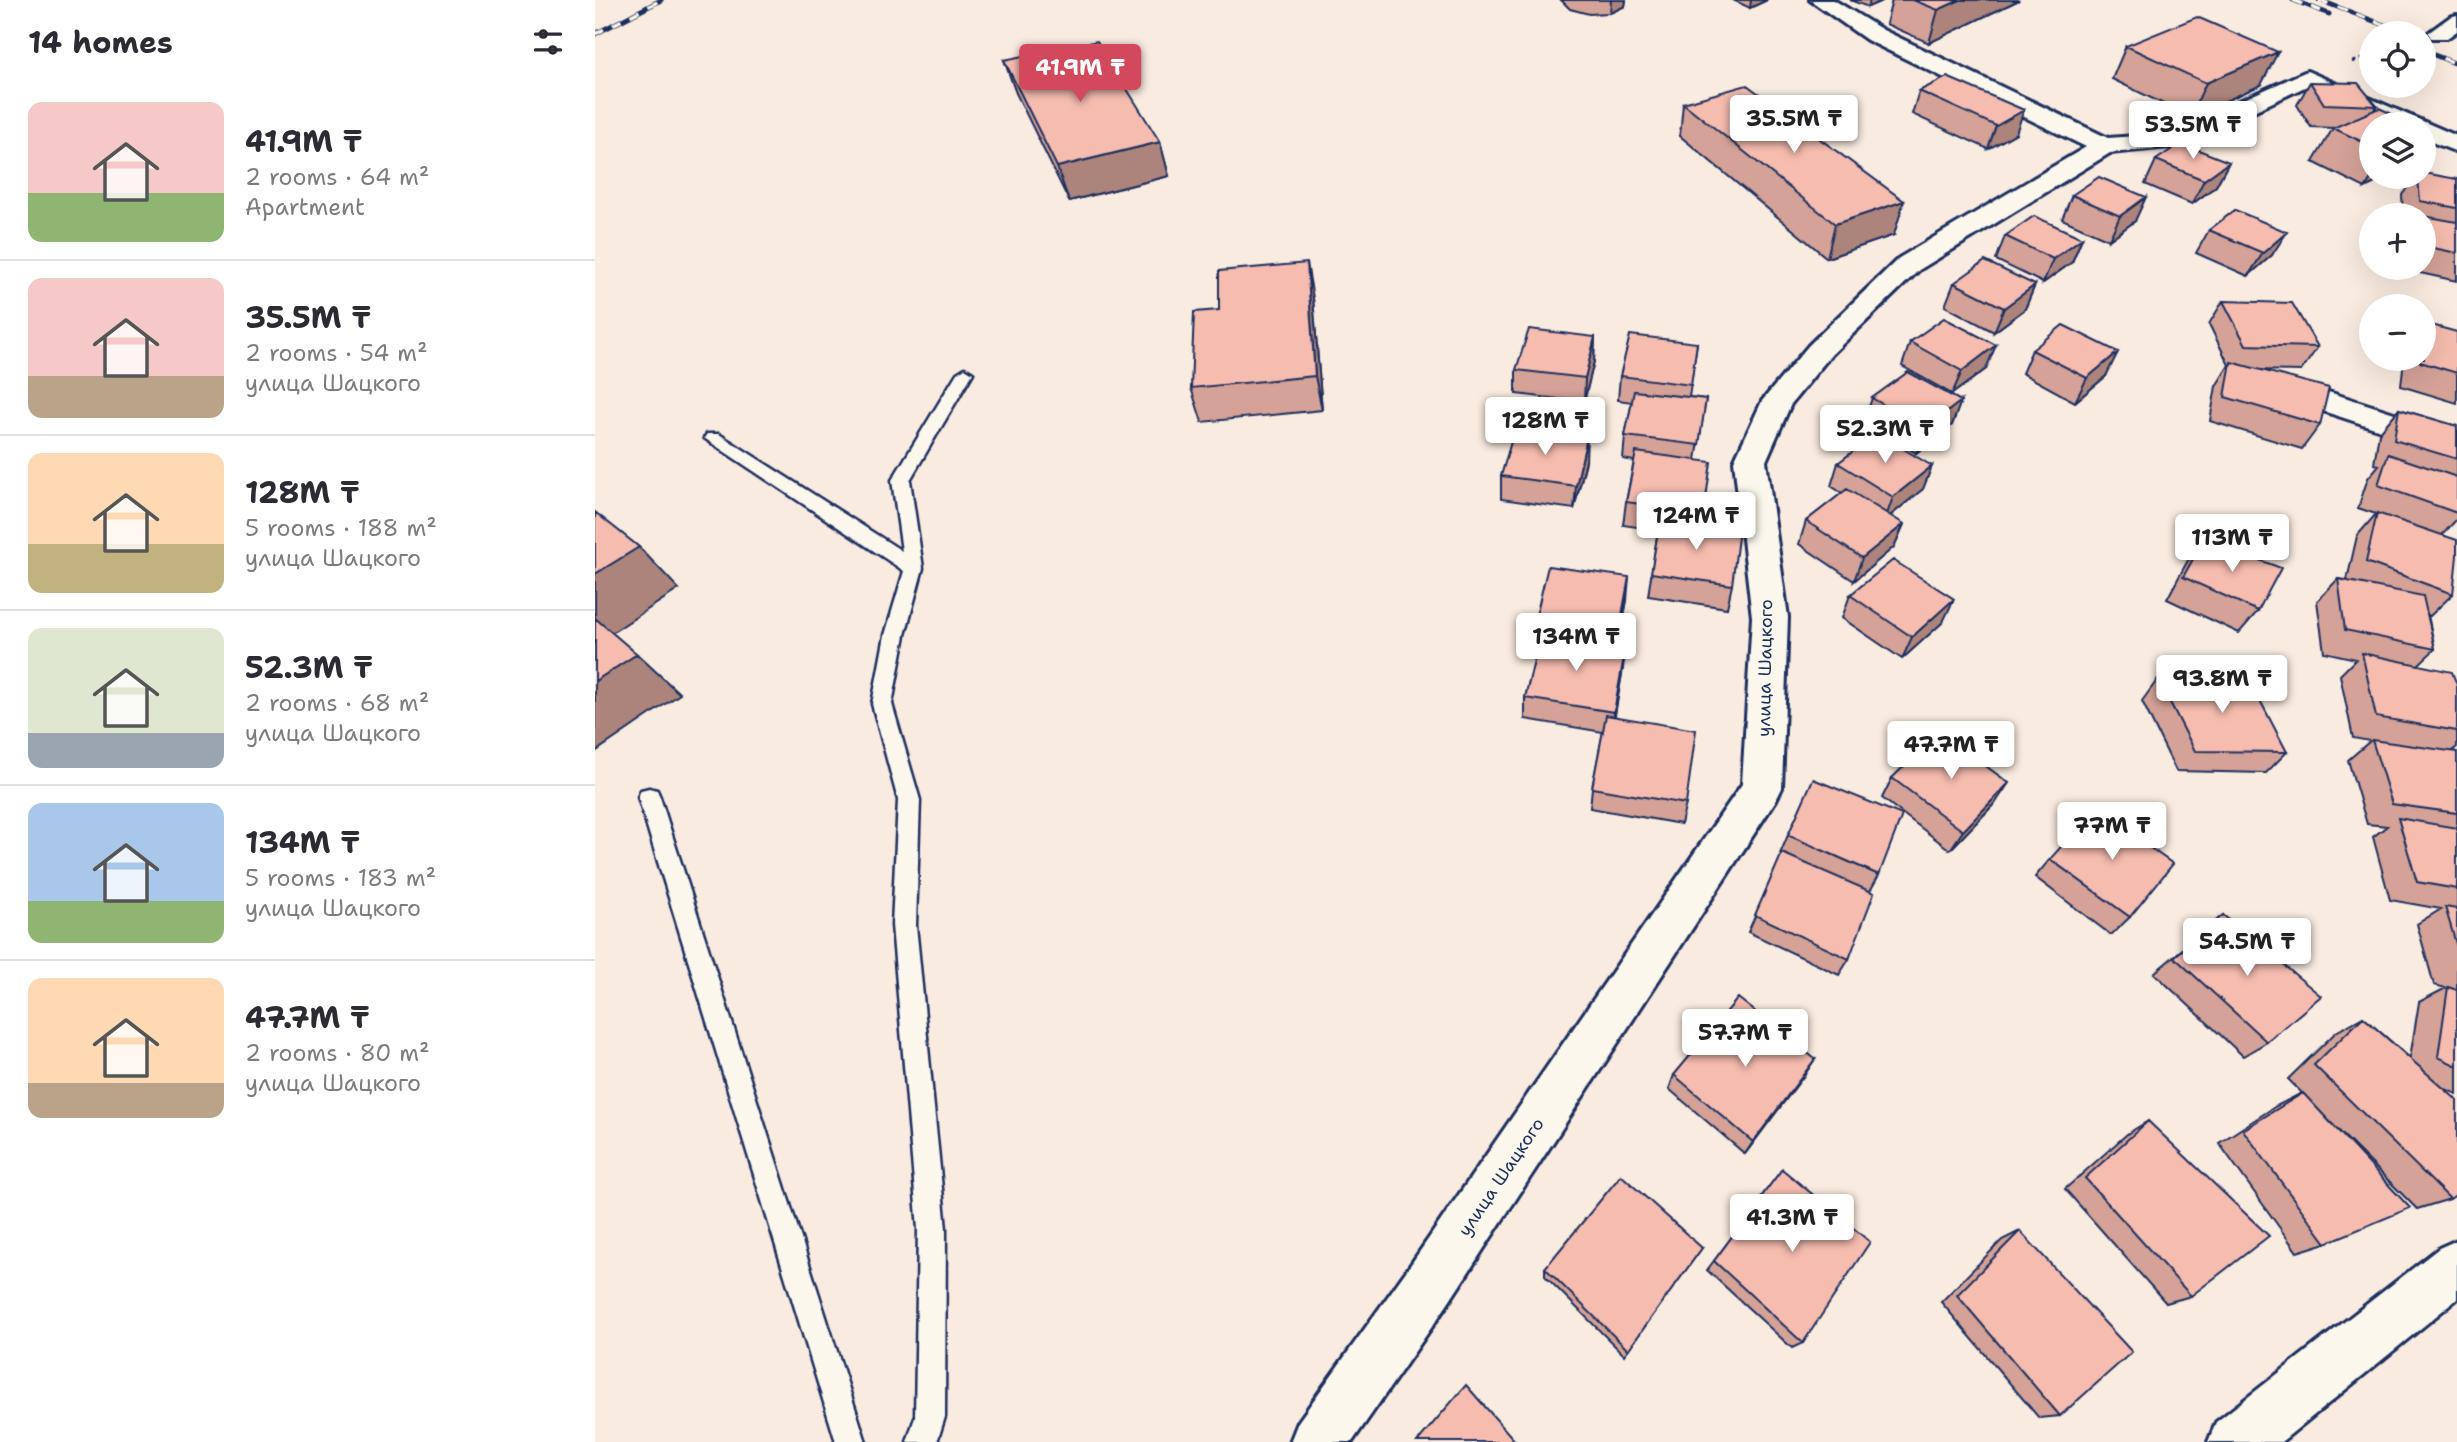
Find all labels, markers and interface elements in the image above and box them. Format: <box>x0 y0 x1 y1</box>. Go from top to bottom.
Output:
map controls <box>2359 21 2436 371</box>
button: locate <box>2359 21 2436 98</box>
text: 14 homes <box>28 22 173 63</box>
icon: filters <box>529 23 567 61</box>
pin: 41.9M ₸ <box>1015 44 1145 104</box>
text: 41.9M ₸ <box>1035 52 1125 82</box>
pin: 35.5M ₸ <box>1729 96 1859 155</box>
pin: 53.5M ₸ <box>2128 102 2258 161</box>
text: 35.5M ₸ <box>1746 103 1842 133</box>
text: 53.5M ₸ <box>2145 109 2241 139</box>
button: layers <box>2359 112 2436 189</box>
text: 41.9M ₸ <box>245 121 362 162</box>
icon: home <box>84 130 168 214</box>
text: 2 rooms · 64 m² <box>245 162 429 192</box>
text: Apartment <box>245 192 365 222</box>
button: + <box>2359 203 2436 280</box>
button: − <box>2359 294 2436 371</box>
text: 35.5M ₸ <box>245 297 371 338</box>
icon: home <box>84 306 168 390</box>
text: 2 rooms · 54 m² <box>245 338 428 368</box>
text: улица Шацкого <box>245 368 421 398</box>
pin: 128M ₸ <box>1488 398 1602 457</box>
text: 128M ₸ <box>1501 405 1589 435</box>
pin: 52.3M ₸ <box>1820 406 1950 465</box>
text: 52.3M ₸ <box>1836 413 1934 443</box>
text: 128M ₸ <box>245 472 359 513</box>
icon: home <box>84 481 168 565</box>
pin: 124M ₸ <box>1639 492 1753 552</box>
text: 124M ₸ <box>1653 500 1739 530</box>
text: 5 rooms · 188 m² <box>245 513 437 543</box>
pin: 113M ₸ <box>2175 514 2289 574</box>
text: 113M ₸ <box>2191 522 2273 552</box>
text: улица Шацкого <box>245 543 421 573</box>
street label: улица Шацкого <box>1752 599 1778 737</box>
pin: 134M ₸ <box>1519 614 1633 673</box>
text: 134M ₸ <box>1532 621 1620 651</box>
text: 52.3M ₸ <box>245 647 372 688</box>
icon: home <box>84 656 168 740</box>
pin: 93.8M ₸ <box>2157 656 2287 715</box>
text: 93.8M ₸ <box>2172 663 2272 693</box>
text: 2 rooms · 68 m² <box>245 688 429 718</box>
text: улица Шацкого <box>245 718 421 748</box>
pin: 47.7M ₸ <box>1886 722 2016 781</box>
text: 47.7M ₸ <box>1903 729 1999 759</box>
pin: 77M ₸ <box>2063 802 2161 862</box>
text: 77M ₸ <box>2073 810 2151 840</box>
text: 134M ₸ <box>245 822 360 863</box>
icon: home <box>84 831 168 915</box>
text: 5 rooms · 183 m² <box>245 863 436 893</box>
text: улица Шацкого <box>245 893 421 923</box>
pin: 54.5M ₸ <box>2182 918 2312 978</box>
text: 54.5M ₸ <box>2199 926 2295 956</box>
text: 47.7M ₸ <box>245 997 369 1038</box>
icon: home <box>84 1006 168 1090</box>
pin: 57.7M ₸ <box>1680 1010 1810 1069</box>
text: 57.7M ₸ <box>1698 1017 1792 1047</box>
text: 2 rooms · 80 m² <box>245 1038 430 1068</box>
text: улица Шацкого <box>245 1068 421 1098</box>
street label: улица Шацкого <box>1453 1113 1549 1241</box>
pin: 41.3M ₸ <box>1727 1194 1857 1254</box>
text: 41.3M ₸ <box>1746 1202 1838 1232</box>

